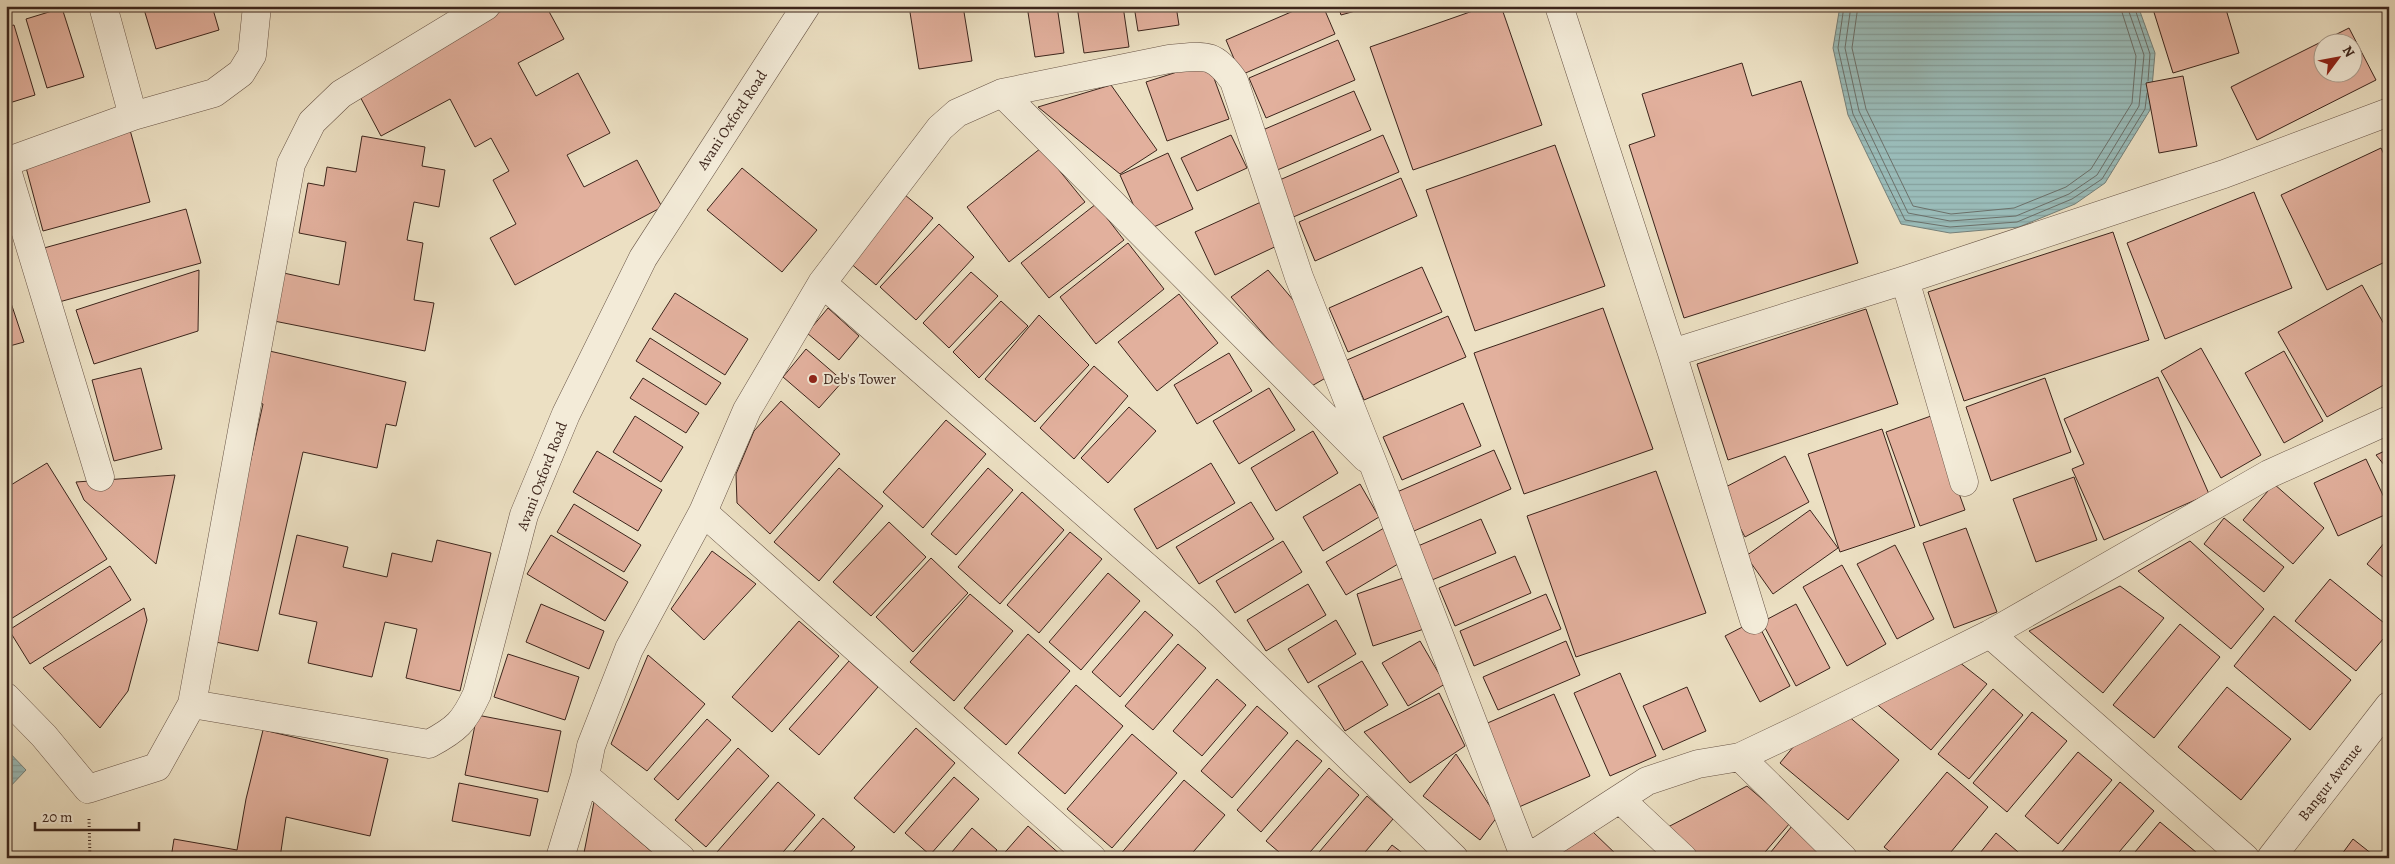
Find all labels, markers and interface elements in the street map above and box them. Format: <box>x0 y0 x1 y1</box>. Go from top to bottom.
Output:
north arrow <box>2312 32 2362 82</box>
text: N <box>2338 42 2359 61</box>
street label: Avani Oxford Road <box>692 66 772 174</box>
place label: Deb's Tower <box>823 369 896 389</box>
marker: Deb's Tower <box>807 373 819 385</box>
street label: Avani Oxford Road <box>512 418 572 534</box>
street label: Bangur Avenue <box>2293 739 2367 825</box>
scale bar <box>35 799 139 831</box>
text: 20 m <box>42 807 73 827</box>

